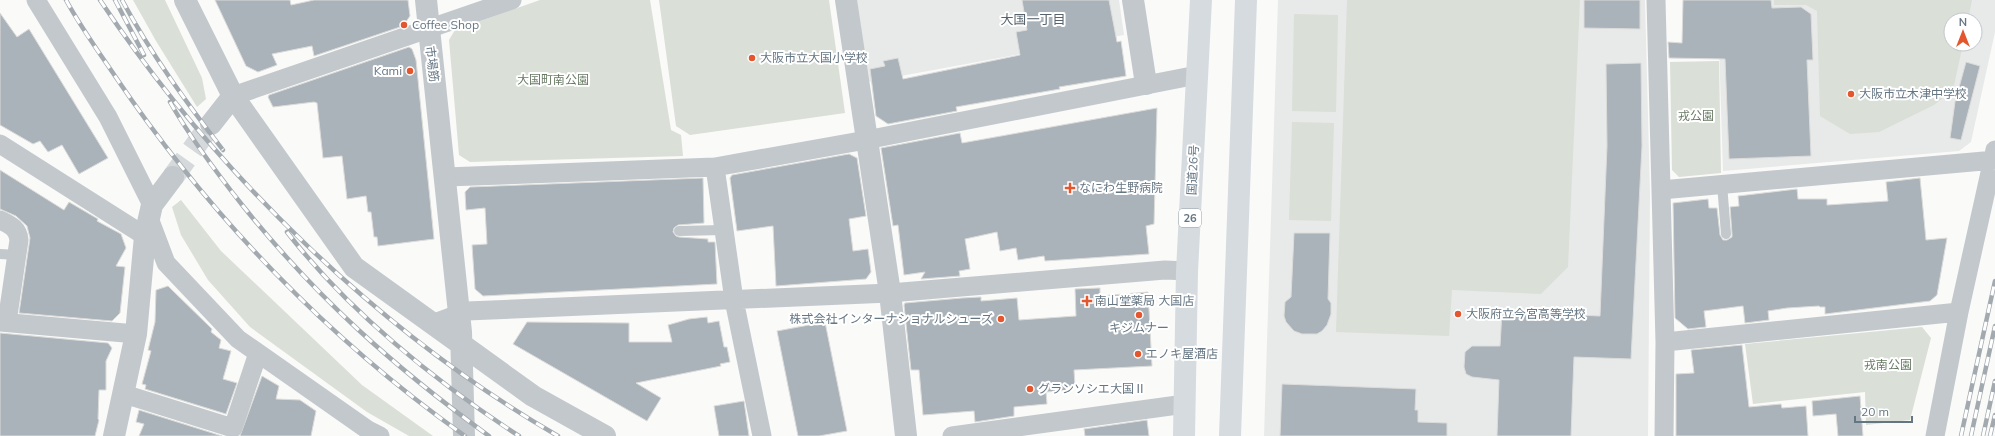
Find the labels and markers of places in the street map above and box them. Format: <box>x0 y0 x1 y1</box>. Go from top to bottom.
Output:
place label: Coffee Shop <box>412 17 479 32</box>
marker: Coffee Shop <box>399 20 409 30</box>
place label: 大阪市立大国小学校 <box>760 50 868 65</box>
marker: 大阪市立大国小学校 <box>747 53 757 63</box>
place label: Kami <box>374 63 402 78</box>
marker: Kami <box>405 66 415 76</box>
place label: 大阪市立木津中学校 <box>1859 86 1967 101</box>
marker: 大阪市立木津中学校 <box>1846 89 1856 99</box>
place label: なにわ生野病院 <box>1079 180 1163 195</box>
marker: なにわ生野病院 <box>1064 182 1076 194</box>
place label: 南山堂薬局 大国店 <box>1095 293 1194 308</box>
marker: 南山堂薬局 大国店 <box>1082 296 1092 306</box>
place label: 大阪府立今宮高等学校 <box>1466 306 1586 321</box>
marker: 大阪府立今宮高等学校 <box>1453 309 1463 319</box>
marker: キジムナー <box>1134 310 1144 320</box>
place label: 株式会社インターナショナルシューズ <box>790 311 993 326</box>
marker: 株式会社インターナショナルシューズ <box>996 314 1006 324</box>
place label: キジムナー <box>1109 320 1169 335</box>
place label: エノキ屋酒店 <box>1146 346 1218 361</box>
marker: エノキ屋酒店 <box>1133 349 1143 359</box>
place label: グランソシエ大国Ⅱ <box>1038 381 1146 396</box>
marker: グランソシエ大国Ⅱ <box>1025 384 1035 394</box>

